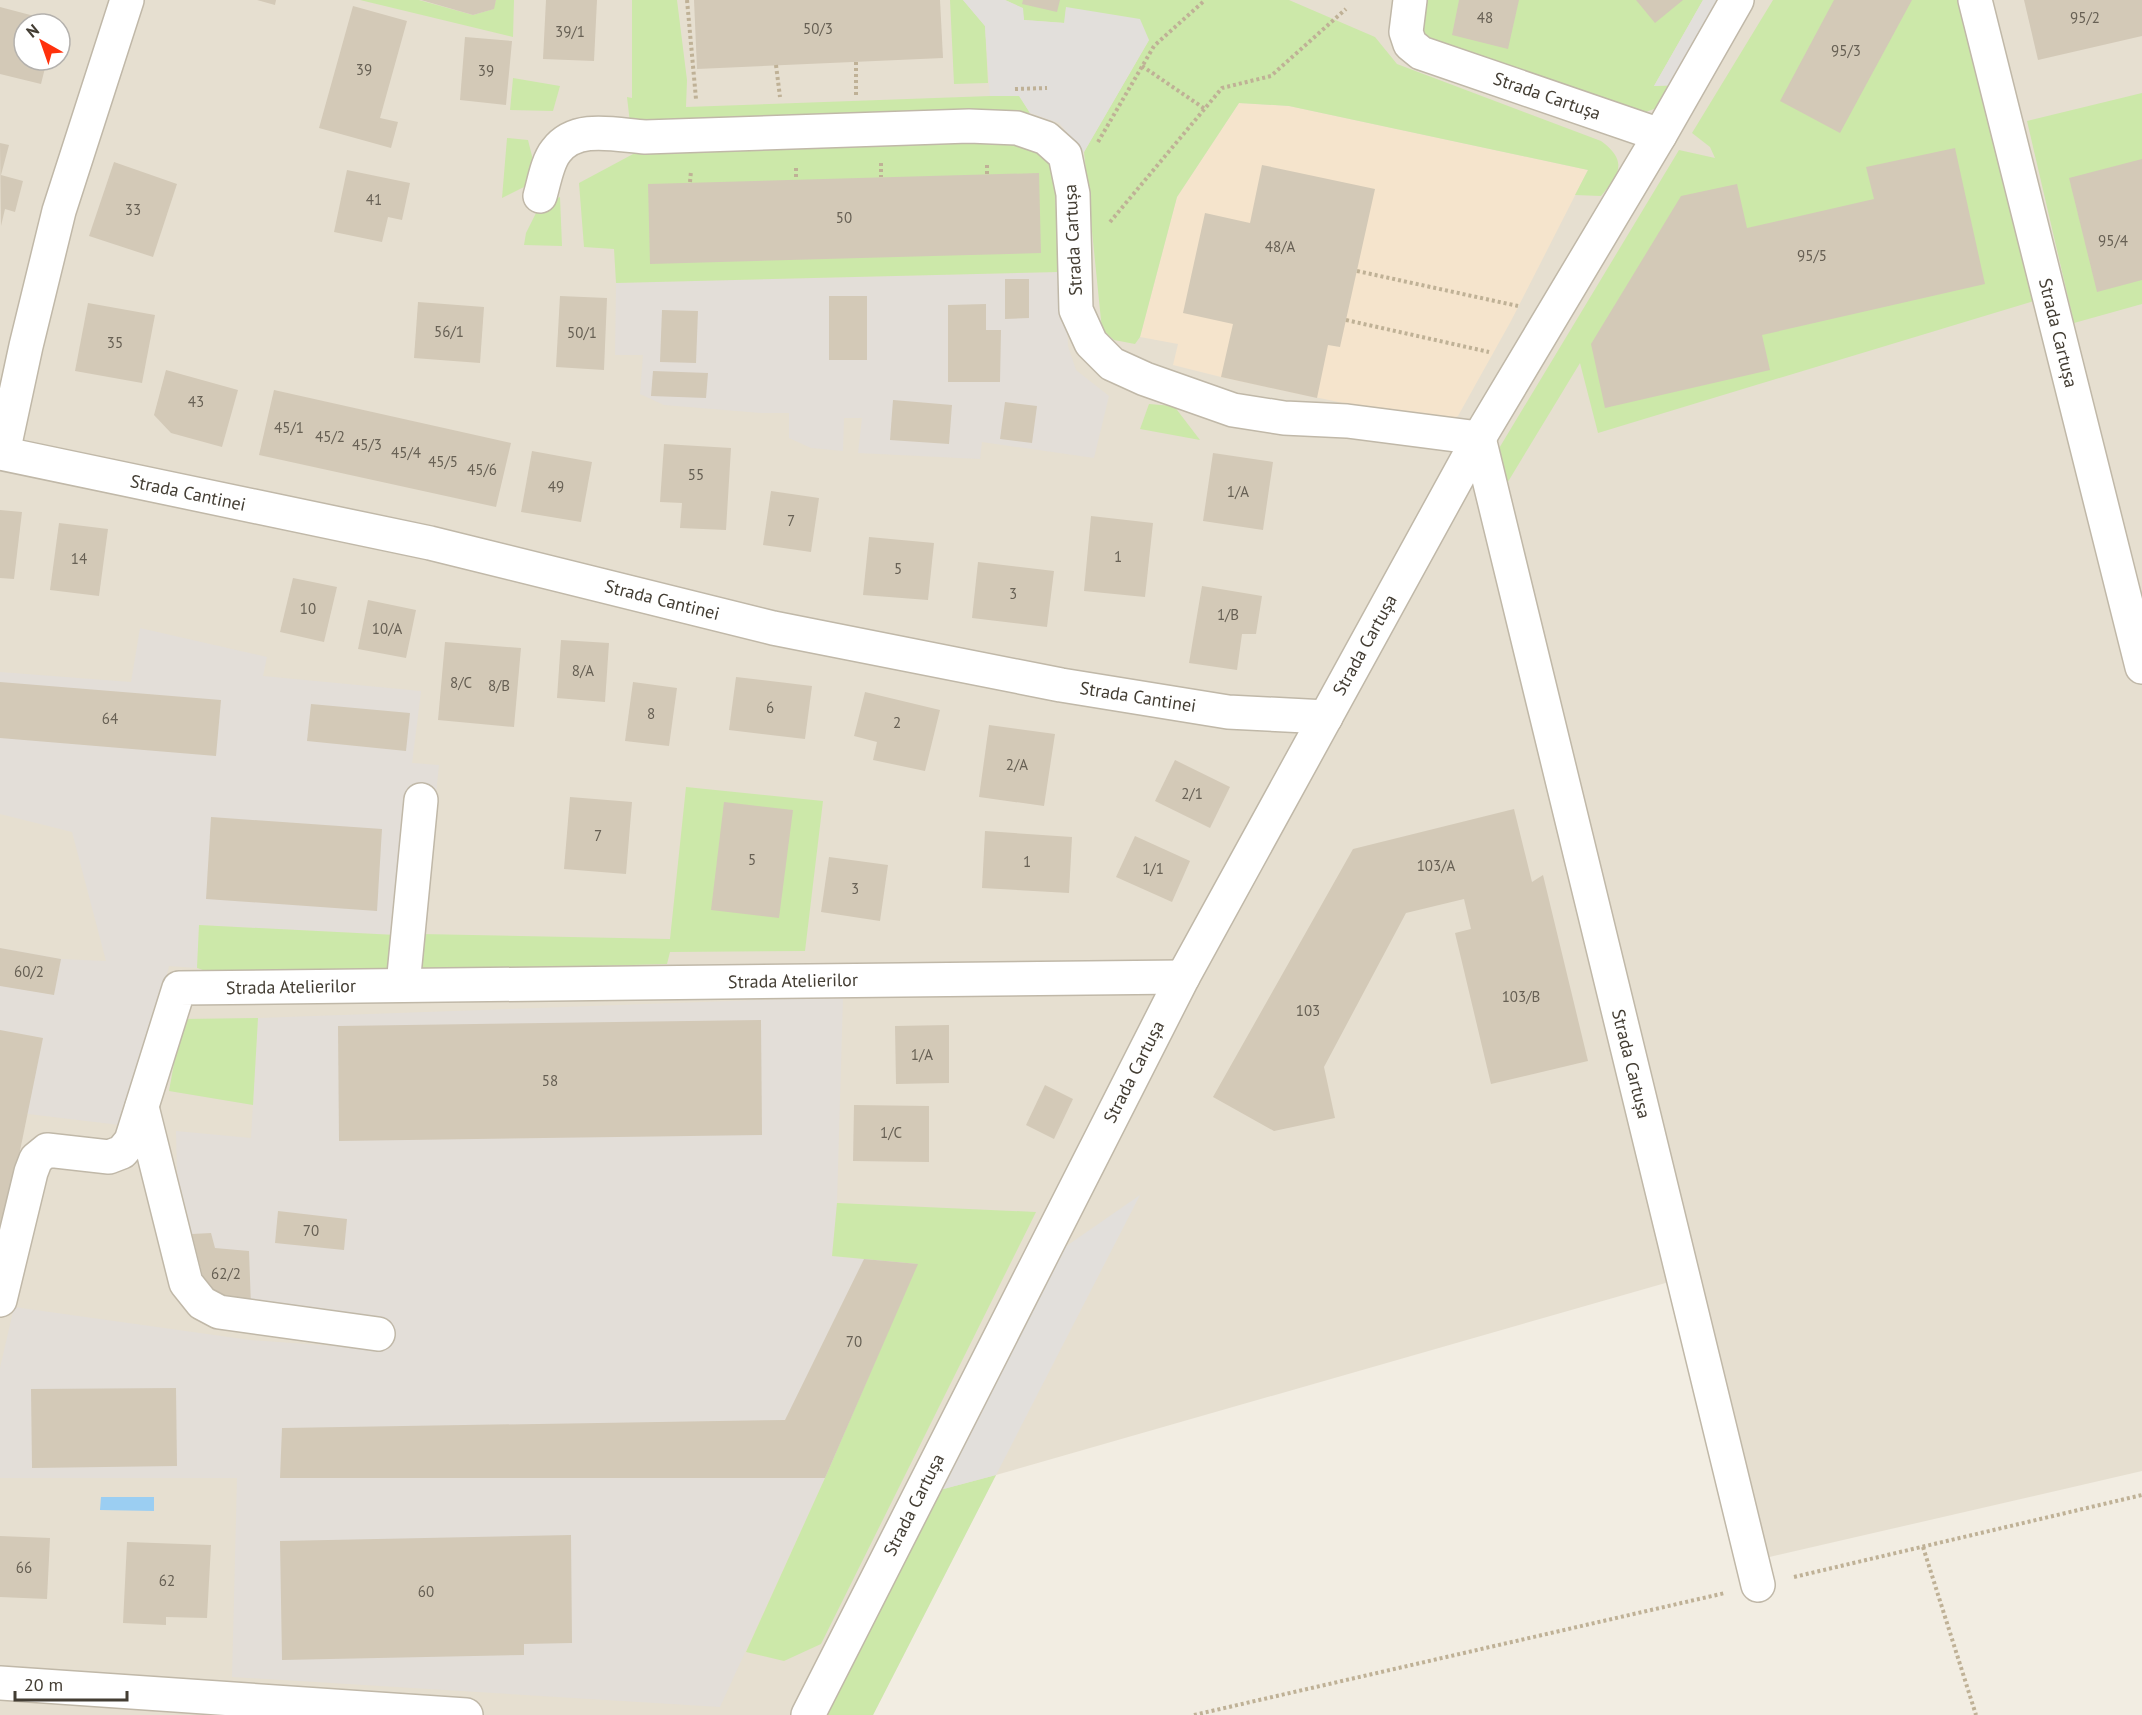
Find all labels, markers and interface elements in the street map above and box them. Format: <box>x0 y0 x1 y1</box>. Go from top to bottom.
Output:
house number: 48 <box>1477 8 1493 27</box>
house number: 95/2 <box>2070 8 2100 27</box>
north arrow <box>12 12 72 72</box>
text: N <box>22 19 43 42</box>
house number: 50/3 <box>803 19 833 38</box>
house number: 39/1 <box>555 22 585 41</box>
house number: 95/3 <box>1831 41 1861 60</box>
house number: 39 <box>356 60 372 79</box>
house number: 39 <box>478 61 494 80</box>
street label: Strada Cartușa <box>1490 66 1604 125</box>
street label: Strada Cartușa <box>1058 184 1087 297</box>
house number: 41 <box>366 190 382 209</box>
house number: 33 <box>125 200 141 219</box>
house number: 50 <box>836 208 852 227</box>
house number: 95/4 <box>2098 231 2128 250</box>
house number: 48/A <box>1265 237 1295 256</box>
house number: 95/5 <box>1797 246 1827 265</box>
street label: Strada Cartușa <box>2034 276 2083 390</box>
house number: 56/1 <box>434 322 464 341</box>
house number: 50/1 <box>567 323 597 342</box>
house number: 35 <box>107 333 123 352</box>
house number: 43 <box>188 392 204 411</box>
house number: 45/1 <box>274 418 304 437</box>
house number: 45/2 <box>315 427 345 446</box>
house number: 45/3 <box>352 435 382 454</box>
house number: 45/4 <box>391 443 421 462</box>
house number: 45/5 <box>428 452 458 471</box>
house number: 45/6 <box>467 460 497 479</box>
house number: 55 <box>688 465 704 484</box>
street label: Strada Cantinei <box>128 469 248 516</box>
house number: 49 <box>548 477 564 496</box>
house number: 1/A <box>1227 482 1249 501</box>
house number: 7 <box>787 511 795 530</box>
house number: 1 <box>1114 547 1122 566</box>
house number: 14 <box>71 549 87 568</box>
house number: 5 <box>894 559 902 578</box>
street label: Strada Cantinei <box>602 574 722 625</box>
house number: 3 <box>1009 584 1017 603</box>
street label: Strada Cartușa <box>1327 590 1402 699</box>
house number: 10 <box>300 599 316 618</box>
house number: 1/B <box>1217 605 1239 624</box>
house number: 10/A <box>372 619 402 638</box>
house number: 8/A <box>572 661 594 680</box>
house number: 8/C <box>450 673 472 692</box>
house number: 8/B <box>488 676 510 695</box>
street label: Strada Cantinei <box>1078 676 1198 717</box>
house number: 6 <box>766 698 774 717</box>
house number: 8 <box>647 704 655 723</box>
house number: 64 <box>102 709 118 728</box>
house number: 2 <box>893 713 901 732</box>
house number: 2/A <box>1006 755 1028 774</box>
house number: 2/1 <box>1181 784 1203 803</box>
house number: 7 <box>594 826 602 845</box>
house number: 5 <box>748 850 756 869</box>
house number: 1 <box>1023 852 1031 871</box>
house number: 103/A <box>1417 856 1456 875</box>
house number: 1/1 <box>1142 859 1164 878</box>
house number: 3 <box>851 879 859 898</box>
house number: 60/2 <box>14 962 44 981</box>
street label: Strada Atelierilor <box>728 968 858 993</box>
street label: Strada Atelierilor <box>226 974 356 999</box>
house number: 103/B <box>1502 987 1540 1006</box>
house number: 103 <box>1296 1001 1320 1020</box>
street label: Strada Cartușa <box>1607 1007 1656 1121</box>
street label: Strada Cartușa <box>1098 1017 1169 1127</box>
house number: 1/A <box>911 1045 933 1064</box>
house number: 58 <box>542 1071 558 1090</box>
house number: 1/C <box>880 1123 902 1142</box>
house number: 70 <box>303 1221 319 1240</box>
house number: 62/2 <box>211 1264 241 1283</box>
house number: 70 <box>846 1332 862 1351</box>
street label: Strada Cartușa <box>878 1450 949 1560</box>
house number: 66 <box>16 1558 32 1577</box>
house number: 62 <box>159 1571 175 1590</box>
house number: 60 <box>418 1582 434 1601</box>
scale bar <box>15 1664 128 1702</box>
text: 20 m <box>24 1673 63 1696</box>

